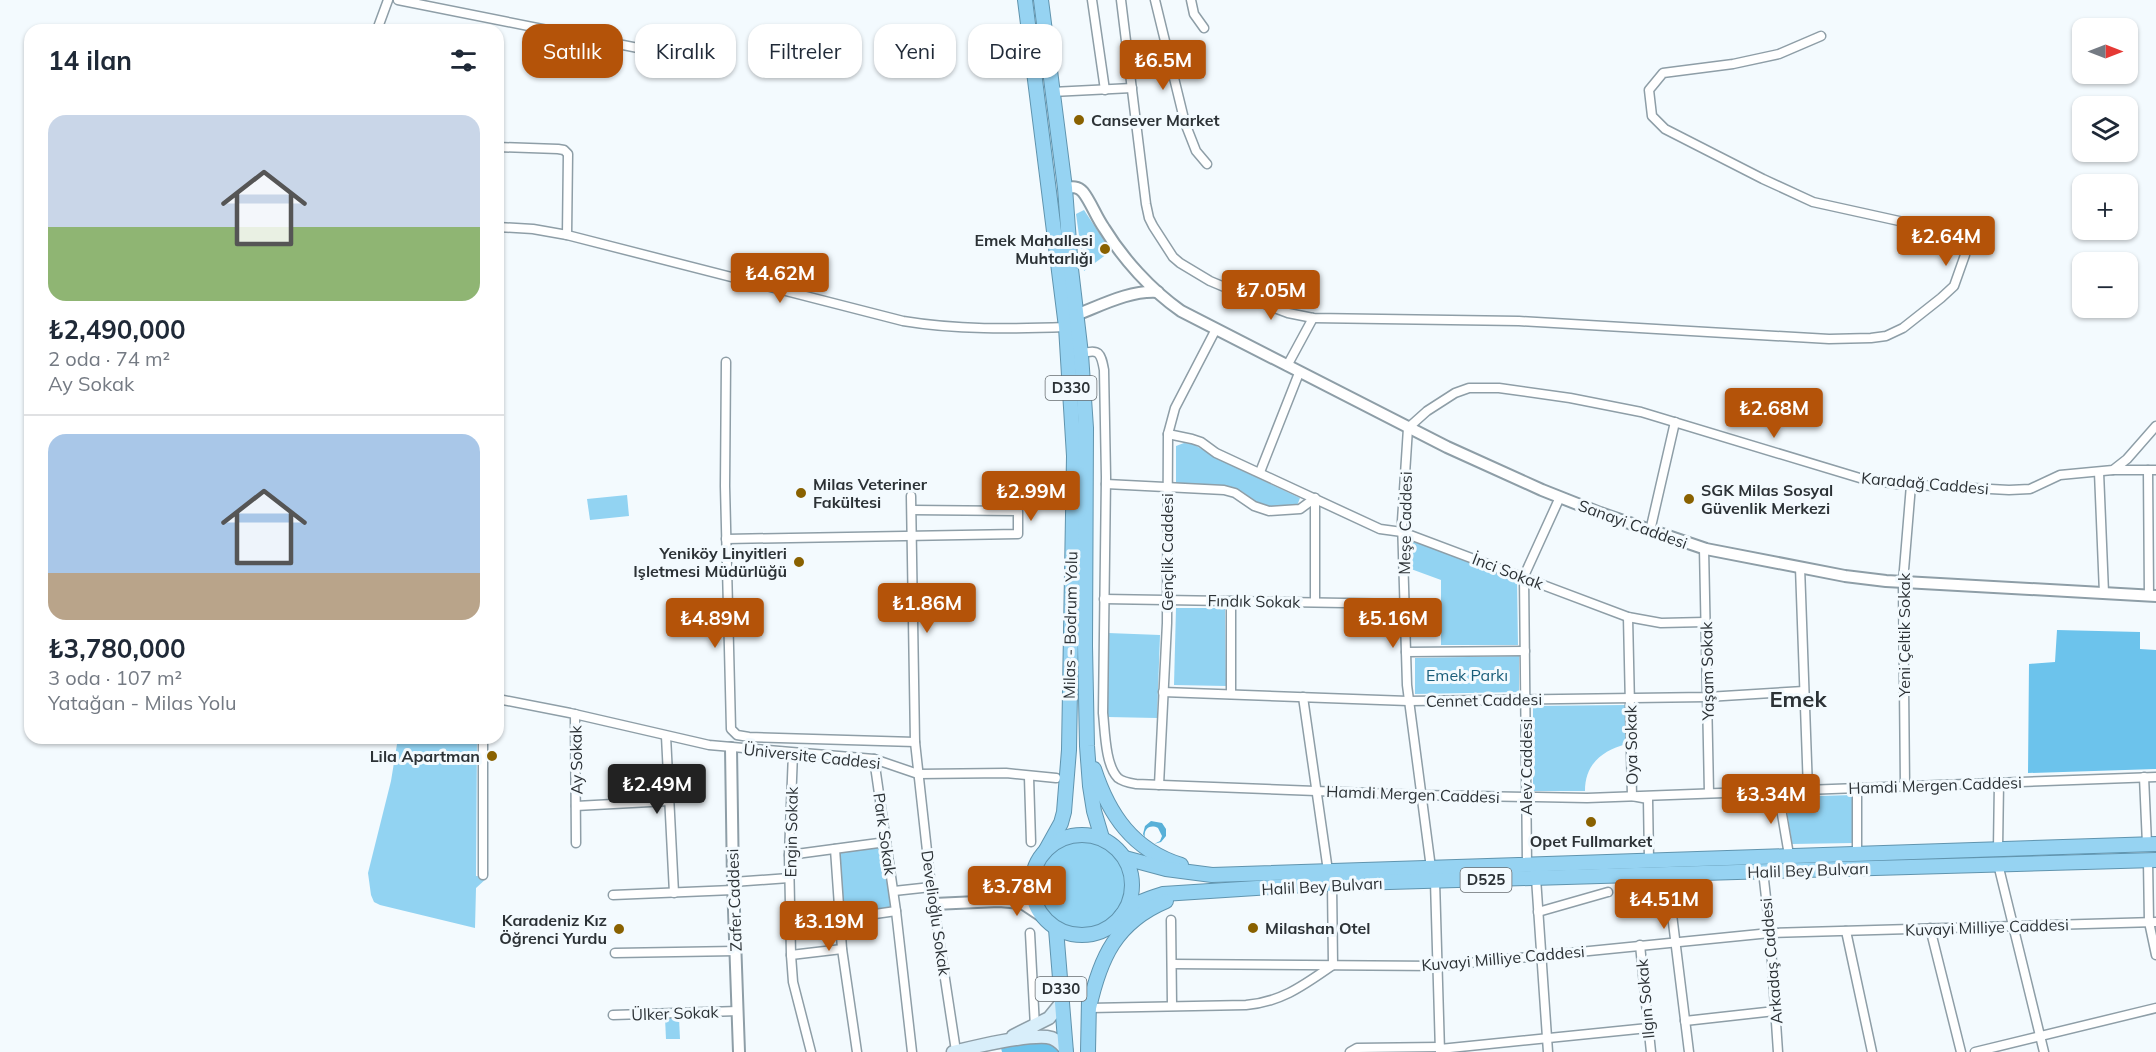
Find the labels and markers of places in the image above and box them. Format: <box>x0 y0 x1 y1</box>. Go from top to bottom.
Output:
pin: ₺6.5M <box>1121 40 1205 91</box>
place label: Cansever Market <box>1091 110 1219 130</box>
marker: Cansever Market <box>1072 113 1086 127</box>
pin: ₺2.64M <box>1897 216 1995 267</box>
place label: Emek Mahallesi Muhtarlığı <box>974 230 1093 268</box>
marker: Emek Mahallesi Muhtarlığı <box>1098 242 1112 256</box>
pin: ₺4.62M <box>731 253 829 304</box>
pin: ₺7.05M <box>1222 270 1320 321</box>
pin: ₺2.68M <box>1725 388 1823 439</box>
pin: ₺2.99M <box>982 471 1080 522</box>
place label: Milas Veteriner Fakültesi <box>813 474 928 512</box>
place label: SGK Milas Sosyal Güvenlik Merkezi <box>1701 480 1833 518</box>
marker: Milas Veteriner Fakültesi <box>794 486 808 500</box>
marker: SGK Milas Sosyal Güvenlik Merkezi <box>1682 492 1696 506</box>
place label: Yeniköy Linyitleri Işletmesi Müdürlüğü <box>633 543 787 581</box>
marker: Yeniköy Linyitleri Işletmesi Müdürlüğü <box>792 555 806 569</box>
pin: ₺1.86M <box>878 583 976 634</box>
pin: ₺4.89M <box>666 598 764 649</box>
pin: ₺5.16M <box>1344 598 1442 649</box>
place label: Lila Apartman <box>370 746 480 766</box>
marker: Lila Apartman <box>485 749 499 763</box>
pin: ₺2.49M <box>608 764 706 815</box>
pin: ₺3.34M <box>1722 774 1820 825</box>
marker: Opet Fullmarket <box>1584 815 1598 829</box>
place label: Opet Fullmarket <box>1530 831 1652 851</box>
pin: ₺3.78M <box>968 866 1066 917</box>
pin: ₺4.51M <box>1615 879 1713 930</box>
pin: ₺3.19M <box>780 901 878 952</box>
place label: Karadeniz Kız Öğrenci Yurdu <box>499 910 607 948</box>
place label: Milashan Otel <box>1265 918 1371 938</box>
marker: Milashan Otel <box>1246 921 1260 935</box>
marker: Karadeniz Kız Öğrenci Yurdu <box>612 922 626 936</box>

